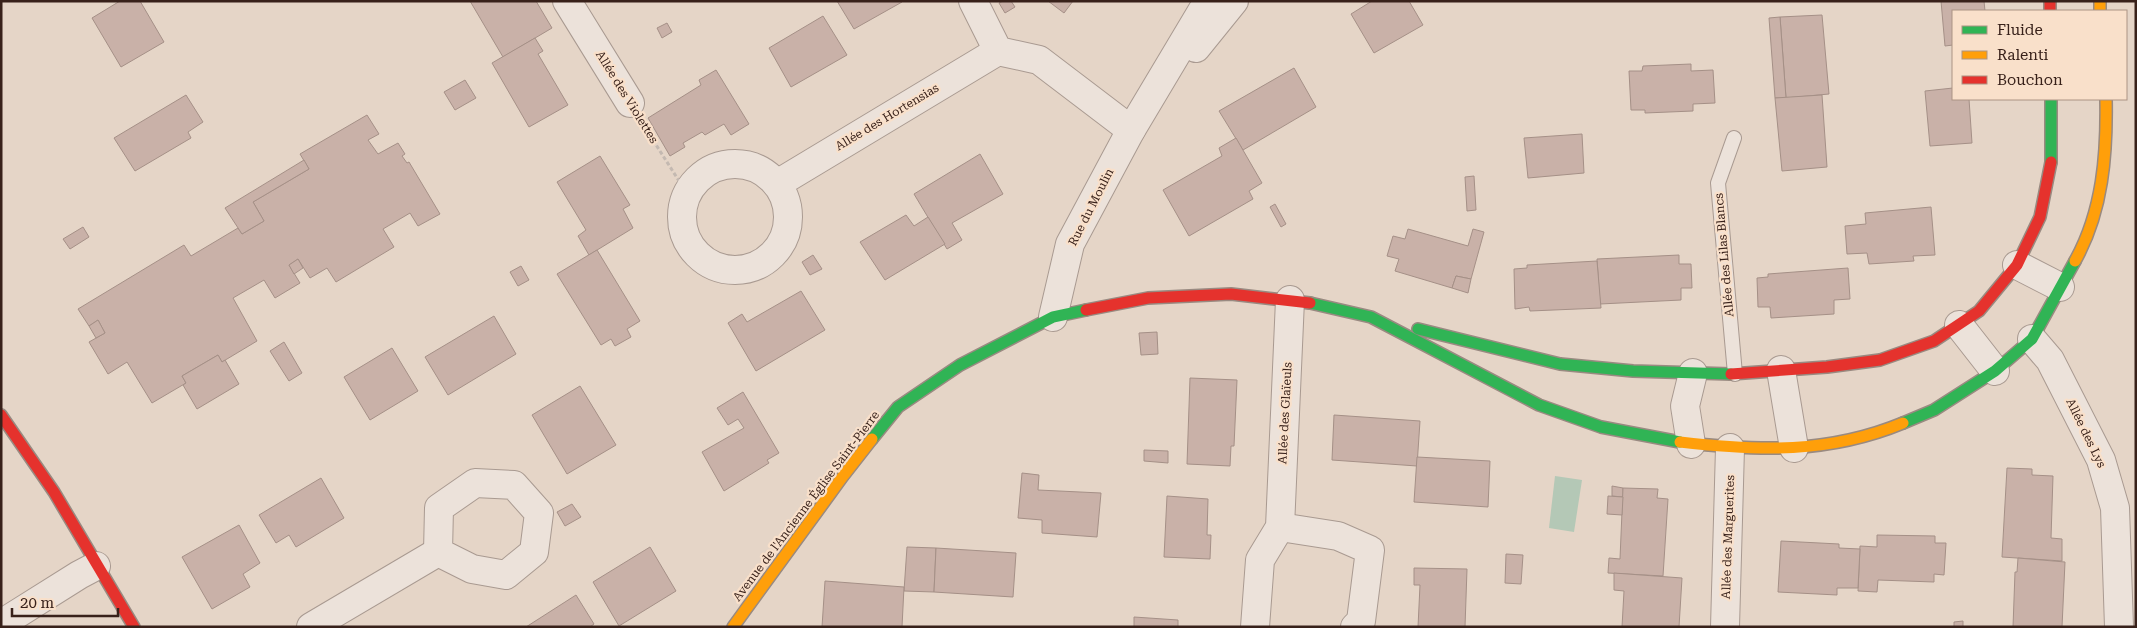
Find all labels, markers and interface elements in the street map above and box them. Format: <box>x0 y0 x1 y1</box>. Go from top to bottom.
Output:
legend <box>1952 10 2127 100</box>
text: Fluide <box>1997 21 2043 39</box>
text: Ralenti <box>1997 46 2049 64</box>
street label: Allée des Violettes <box>593 48 661 146</box>
text: Bouchon <box>1997 71 2063 89</box>
street label: Allée des Hortensias <box>833 80 941 153</box>
street label: Rue du Moulin <box>1065 166 1117 248</box>
street label: Allée des Lilas Blancs <box>1712 192 1736 317</box>
street label: Allée des Glaïeuls <box>1275 361 1295 464</box>
street label: Allée des Lys <box>2063 396 2109 470</box>
street label: Avenue de l'Ancienne Église Saint-Pierre <box>730 408 882 604</box>
street label: Allée des Marguerites <box>1719 474 1737 599</box>
scale bar <box>12 586 119 618</box>
text: 20 m <box>20 594 55 612</box>

